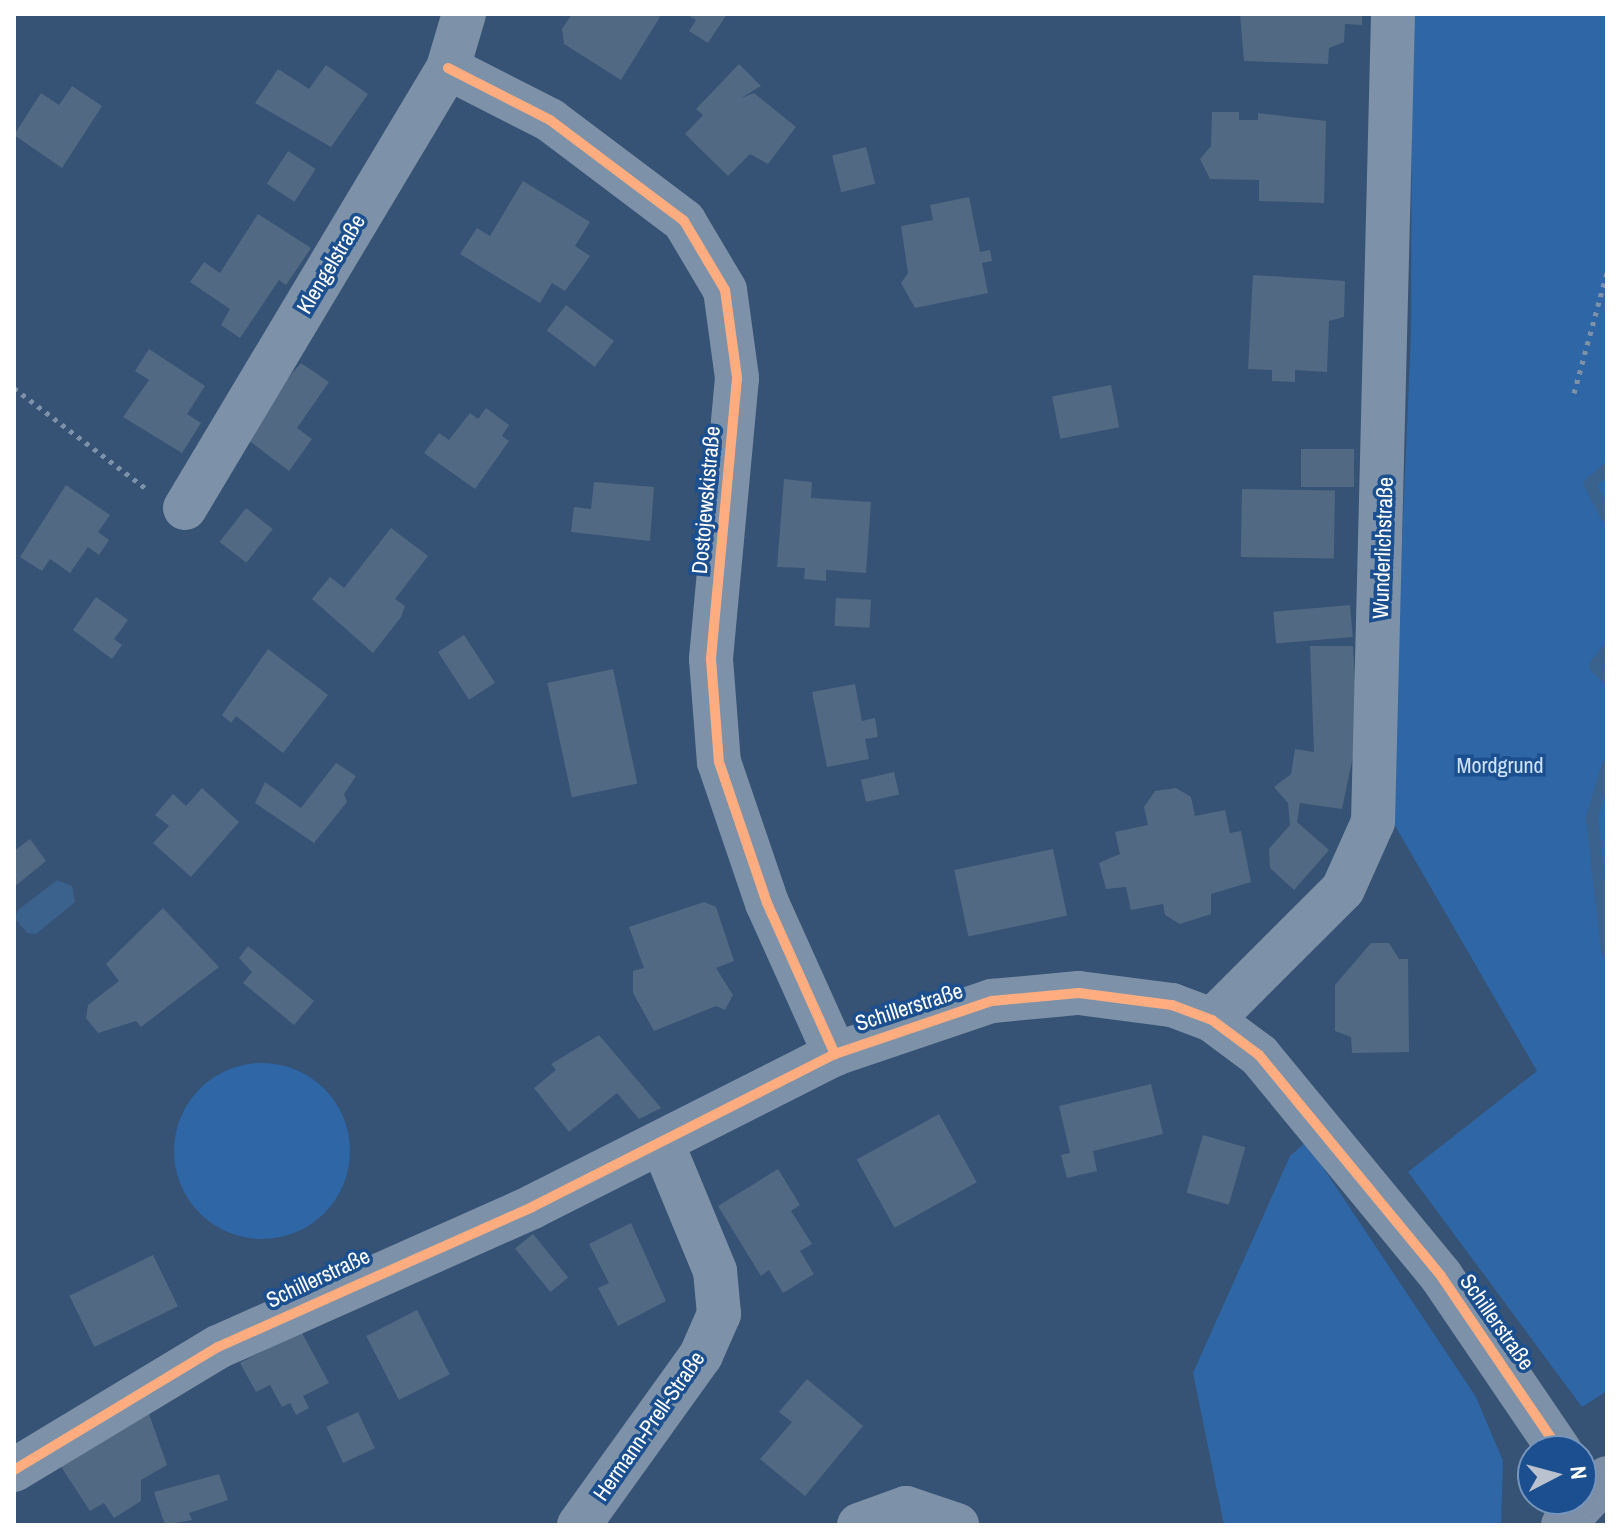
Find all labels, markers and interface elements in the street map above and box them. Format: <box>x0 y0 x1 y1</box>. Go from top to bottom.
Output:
street label: Klengelstraße <box>291 210 371 318</box>
street label: Dostojewskistraße <box>686 425 726 575</box>
street label: Wunderlichstraße <box>1367 477 1399 619</box>
park label: Mordgrund <box>1456 753 1544 779</box>
street label: Schillerstraße <box>852 977 966 1037</box>
street label: Schillerstraße <box>262 1243 374 1313</box>
street label: Schillerstraße <box>1454 1269 1540 1375</box>
street label: Hermann-Prell-Straße <box>588 1346 710 1506</box>
north arrow <box>1517 1435 1597 1515</box>
text: N <box>1563 1465 1594 1481</box>

